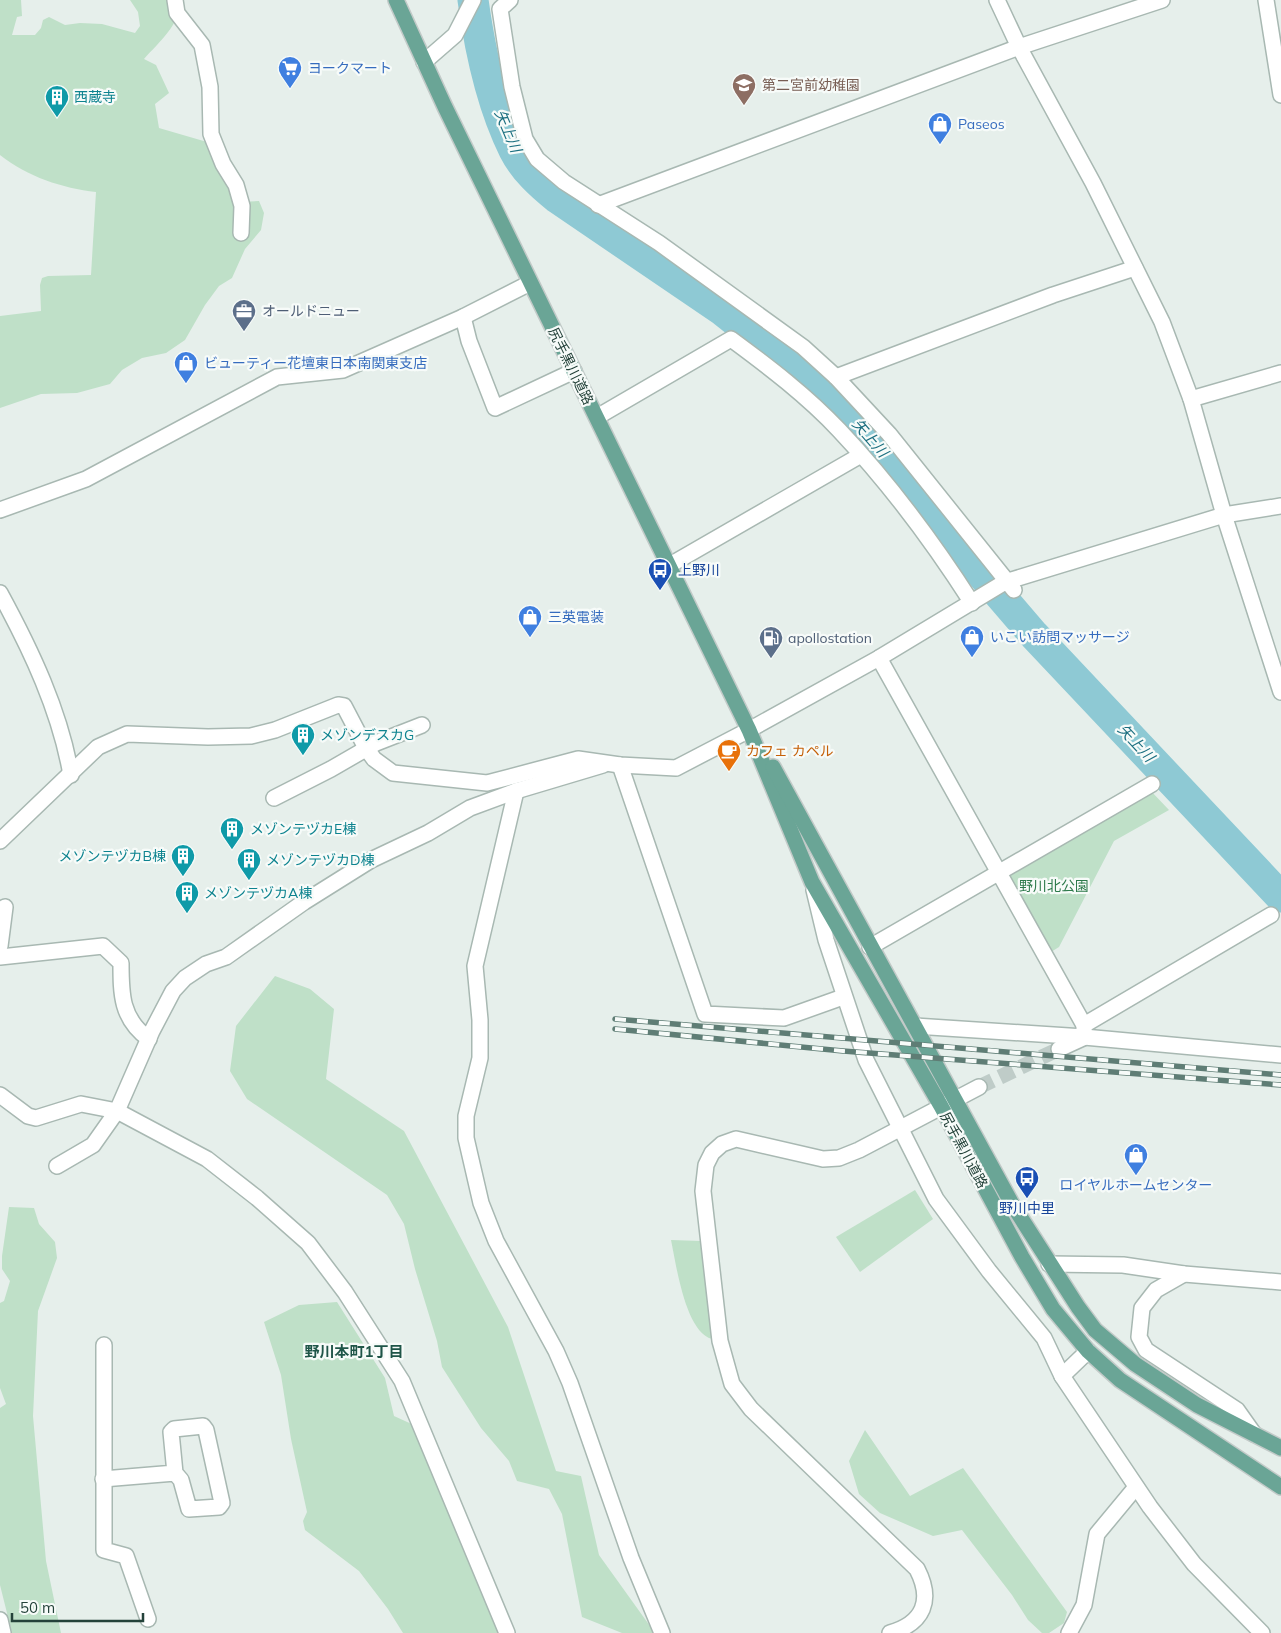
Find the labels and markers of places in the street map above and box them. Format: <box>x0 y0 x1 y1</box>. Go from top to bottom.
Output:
supermarket icon: ヨークマート <box>277 55 303 89</box>
place label: ヨークマート <box>308 59 392 77</box>
school or university icon: 第二宮前幼稚園 <box>731 72 757 106</box>
place label: 第二宮前幼稚園 <box>762 76 860 94</box>
building icon: 西蔵寺 <box>44 84 70 118</box>
place label: 西蔵寺 <box>74 88 116 106</box>
shop icon: Paseos <box>927 111 953 145</box>
place label: Paseos <box>958 115 1005 133</box>
office icon: オールドニュー <box>231 298 257 332</box>
place label: オールドニュー <box>262 302 360 320</box>
shop icon: ビューティー花壇東日本南関東支店 <box>173 350 199 384</box>
place label: ビューティー花壇東日本南関東支店 <box>204 354 427 372</box>
bus stop icon: 上野川 <box>647 557 673 591</box>
place label: 上野川 <box>678 561 720 579</box>
shop icon: 三英電装 <box>517 604 543 638</box>
place label: 三英電装 <box>548 608 604 626</box>
shop icon: いこい訪問マッサージ <box>959 624 985 658</box>
fuel station icon: apollostation <box>758 625 784 659</box>
place label: いこい訪問マッサージ <box>990 628 1130 646</box>
place label: apollostation <box>788 629 872 647</box>
building icon: メゾンデスカG <box>290 722 316 756</box>
place label: メゾンデスカG <box>320 726 414 744</box>
cafe icon: カフェ カペル <box>716 738 742 772</box>
place label: カフェ カペル <box>746 742 834 760</box>
building icon: メゾンテヅカE棟 <box>219 816 245 850</box>
place label: メゾンテヅカE棟 <box>250 820 356 838</box>
building icon: メゾンテヅカB棟 <box>170 843 196 877</box>
place label: メゾンテヅカB棟 <box>58 847 166 865</box>
building icon: メゾンテヅカD棟 <box>236 847 262 881</box>
place label: メゾンテヅカD棟 <box>266 851 374 869</box>
building icon: メゾンテヅカA棟 <box>174 880 200 914</box>
place label: メゾンテヅカA棟 <box>204 884 312 902</box>
shop icon: ロイヤルホームセンター <box>1123 1142 1149 1176</box>
bus stop icon: 野川中里 <box>1014 1165 1040 1199</box>
place label: ロイヤルホームセンター <box>1059 1176 1213 1194</box>
place label: 野川中里 <box>999 1199 1055 1217</box>

